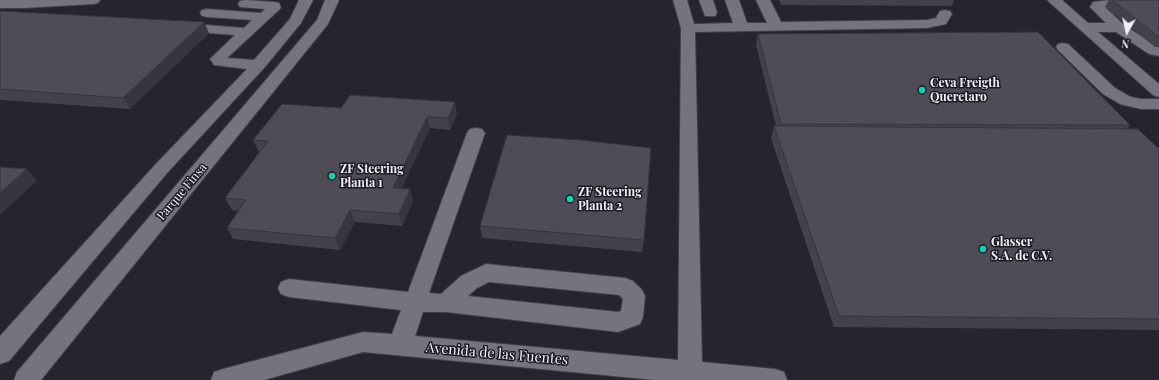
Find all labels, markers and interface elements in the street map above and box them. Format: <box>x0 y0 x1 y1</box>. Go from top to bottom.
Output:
north arrow <box>1107 12 1147 52</box>
text: N <box>1120 36 1130 52</box>
place label: Ceva Freigth Queretaro <box>930 76 1000 104</box>
marker: Ceva Freigth Queretaro <box>917 85 927 95</box>
street label: Parque Finsa <box>154 161 210 223</box>
place label: ZF Steering Planta 1 <box>340 162 404 190</box>
marker: ZF Steering Planta 1 <box>327 171 337 181</box>
place label: ZF Steering Planta 2 <box>578 185 642 213</box>
marker: ZF Steering Planta 2 <box>565 194 575 204</box>
place label: Glasser S.A. de C.V. <box>991 235 1052 263</box>
marker: Glasser S.A. de C.V. <box>978 244 988 254</box>
street label: Avenida de las Fuentes <box>425 339 569 369</box>

